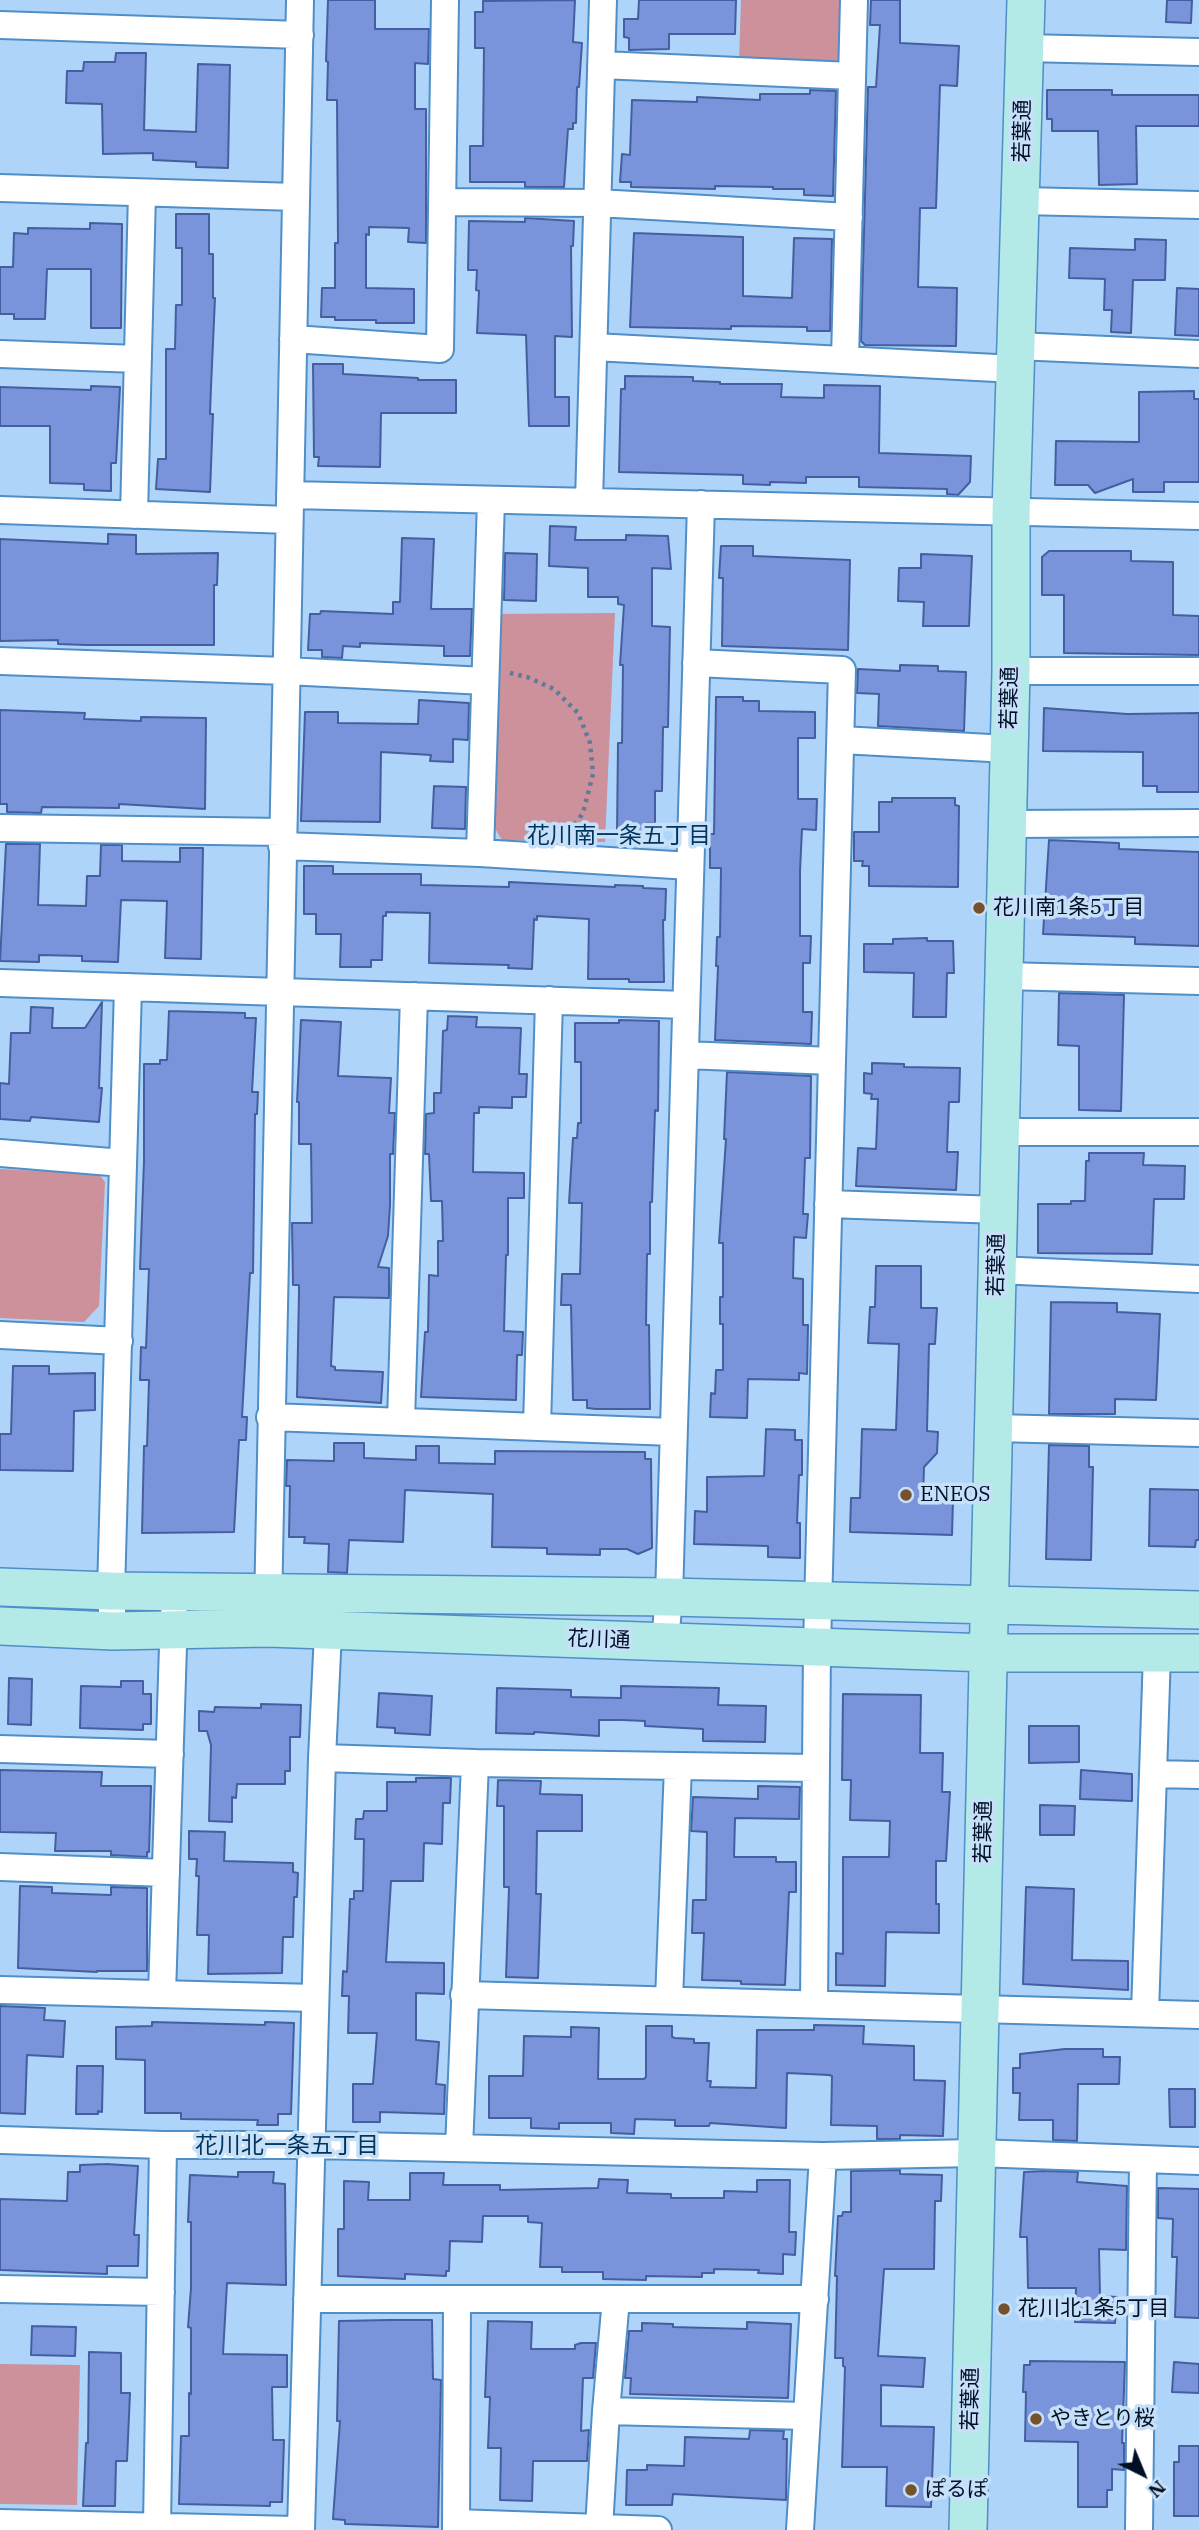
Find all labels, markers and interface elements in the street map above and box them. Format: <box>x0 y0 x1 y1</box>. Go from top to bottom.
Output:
street label: 若葉通 <box>1010 99 1036 163</box>
street label: 若葉通 <box>997 666 1023 730</box>
district label: 花川南一条五丁目 <box>527 822 711 850</box>
place label: 花川南1条5丁目 <box>993 895 1144 921</box>
marker: 花川南1条5丁目 <box>971 900 987 916</box>
street label: 若葉通 <box>984 1233 1010 1297</box>
place label: ENEOS <box>920 1482 991 1508</box>
marker: ENEOS <box>898 1487 914 1503</box>
street label: 花川通 <box>567 1626 631 1654</box>
street label: 若葉通 <box>971 1800 997 1864</box>
district label: 花川北一条五丁目 <box>195 2132 379 2160</box>
place label: 花川北1条5丁目 <box>1018 2296 1169 2322</box>
marker: 花川北1条5丁目 <box>996 2301 1012 2317</box>
street label: 若葉通 <box>958 2367 984 2431</box>
place label: やきとり桜 <box>1050 2406 1155 2432</box>
marker: やきとり桜 <box>1028 2411 1044 2427</box>
north arrow <box>1108 2439 1178 2509</box>
text: N <box>1144 2475 1171 2503</box>
place label: ぽるぽ <box>925 2477 988 2503</box>
marker: ぽるぽ <box>903 2482 919 2498</box>

